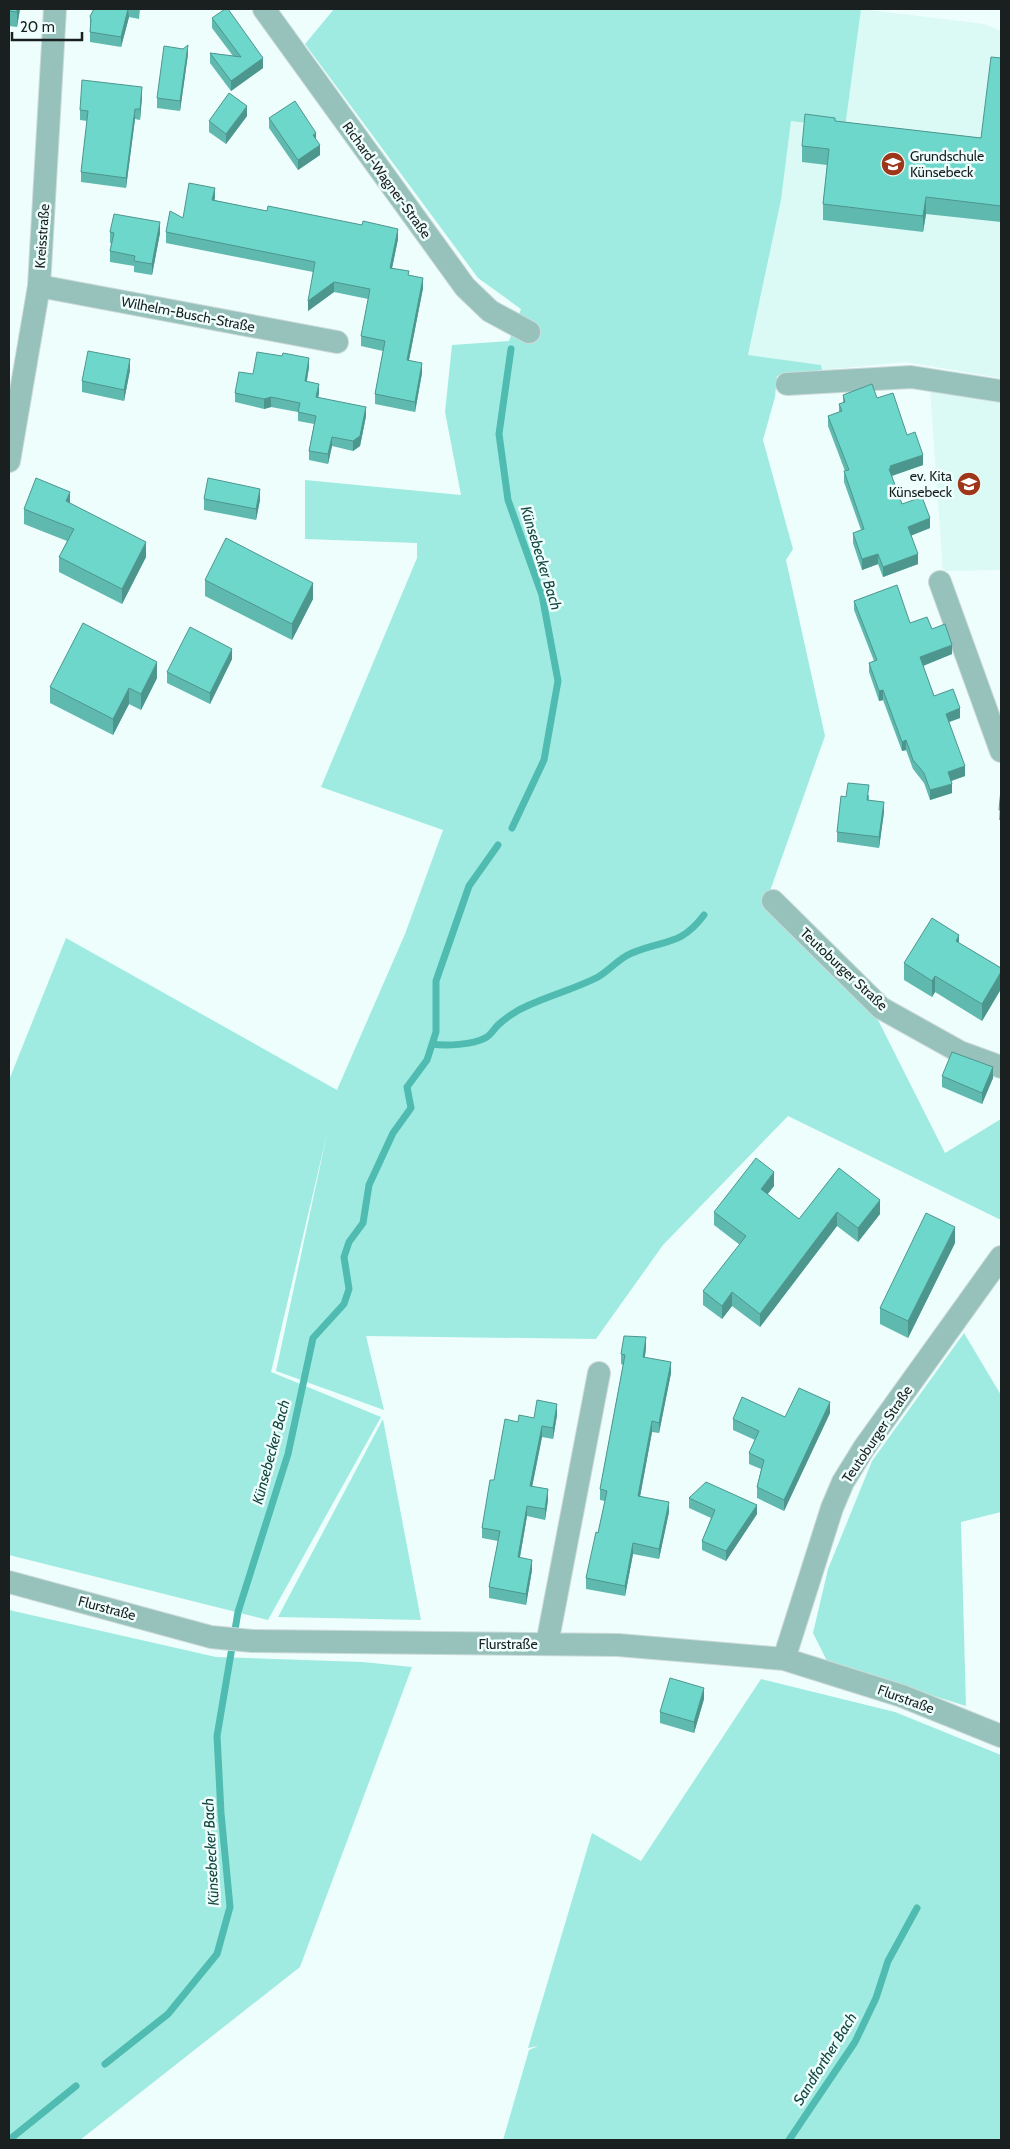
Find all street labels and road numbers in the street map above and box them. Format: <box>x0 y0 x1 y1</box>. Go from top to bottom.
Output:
street label: Richard-Wagner-Straße <box>339 118 435 242</box>
street label: Kreisstraße <box>31 203 53 269</box>
street label: Wilhelm-Busch-Straße <box>120 292 256 336</box>
street label: Teutoburger Straße <box>796 924 892 1014</box>
street label: Teutoburger Straße <box>838 1382 916 1486</box>
street label: Flurstraße <box>76 1592 138 1624</box>
street label: Flurstraße <box>478 1635 538 1653</box>
street label: Flurstraße <box>875 1680 937 1718</box>

